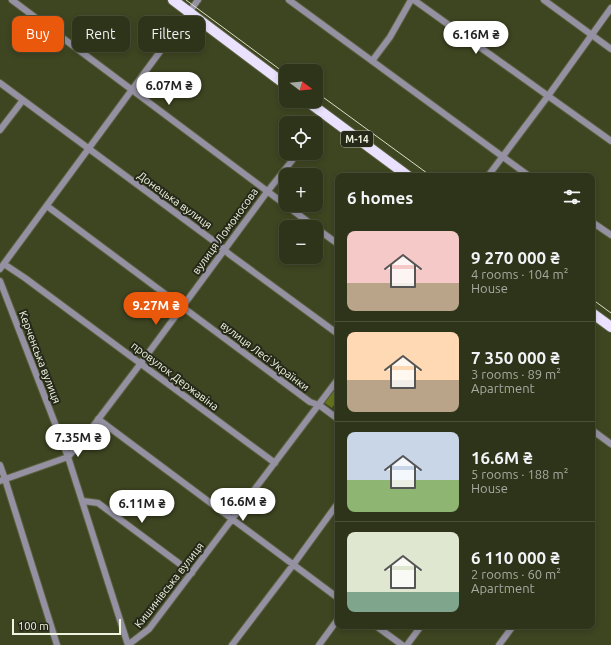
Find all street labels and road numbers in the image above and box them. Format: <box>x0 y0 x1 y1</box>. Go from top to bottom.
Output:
road number: М-14 <box>341 131 373 147</box>
street label: Донецька вулиця <box>135 169 215 231</box>
street label: вулиця Ломоносова <box>190 186 260 276</box>
street label: Керченська вулиця <box>17 309 63 405</box>
street label: вулиця Лесі Українки <box>218 319 312 393</box>
street label: провулок Державіна <box>129 339 221 413</box>
street label: Кишинівська вулиця <box>132 540 206 630</box>

